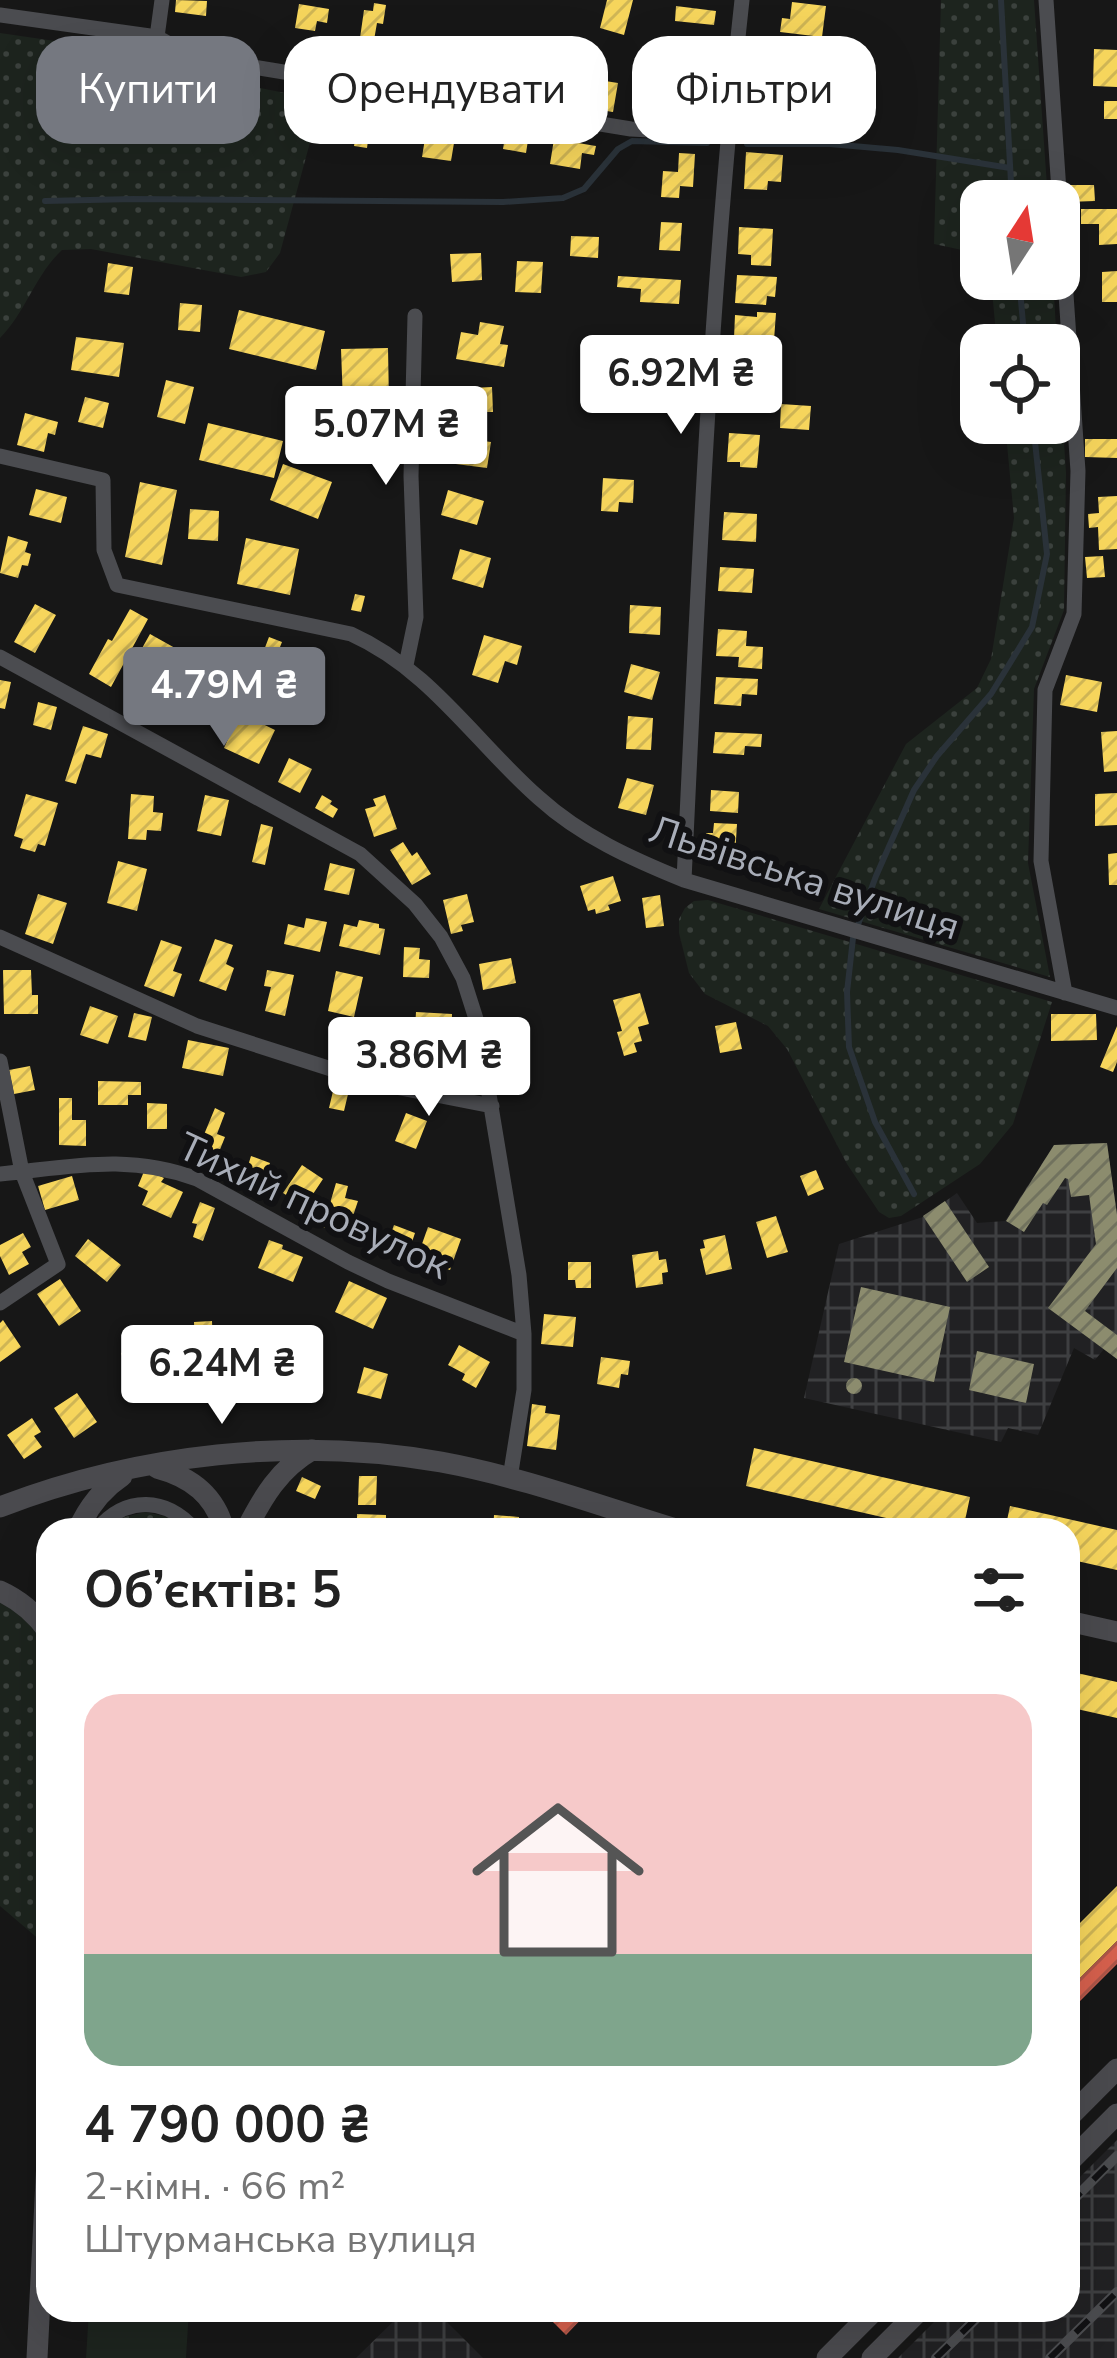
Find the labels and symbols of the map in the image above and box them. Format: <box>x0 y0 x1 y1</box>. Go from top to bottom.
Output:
north arrow <box>960 180 1080 300</box>
pin: 6.92M ₴ <box>570 335 792 437</box>
pin: 5.07M ₴ <box>275 386 497 488</box>
pin: 4.79M ₴ <box>113 647 335 749</box>
street label: Львівська вулиця <box>643 803 966 954</box>
pin: 3.86M ₴ <box>318 1017 540 1119</box>
street label: Тихий провулок <box>169 1120 458 1293</box>
pin: 6.24M ₴ <box>111 1325 333 1427</box>

